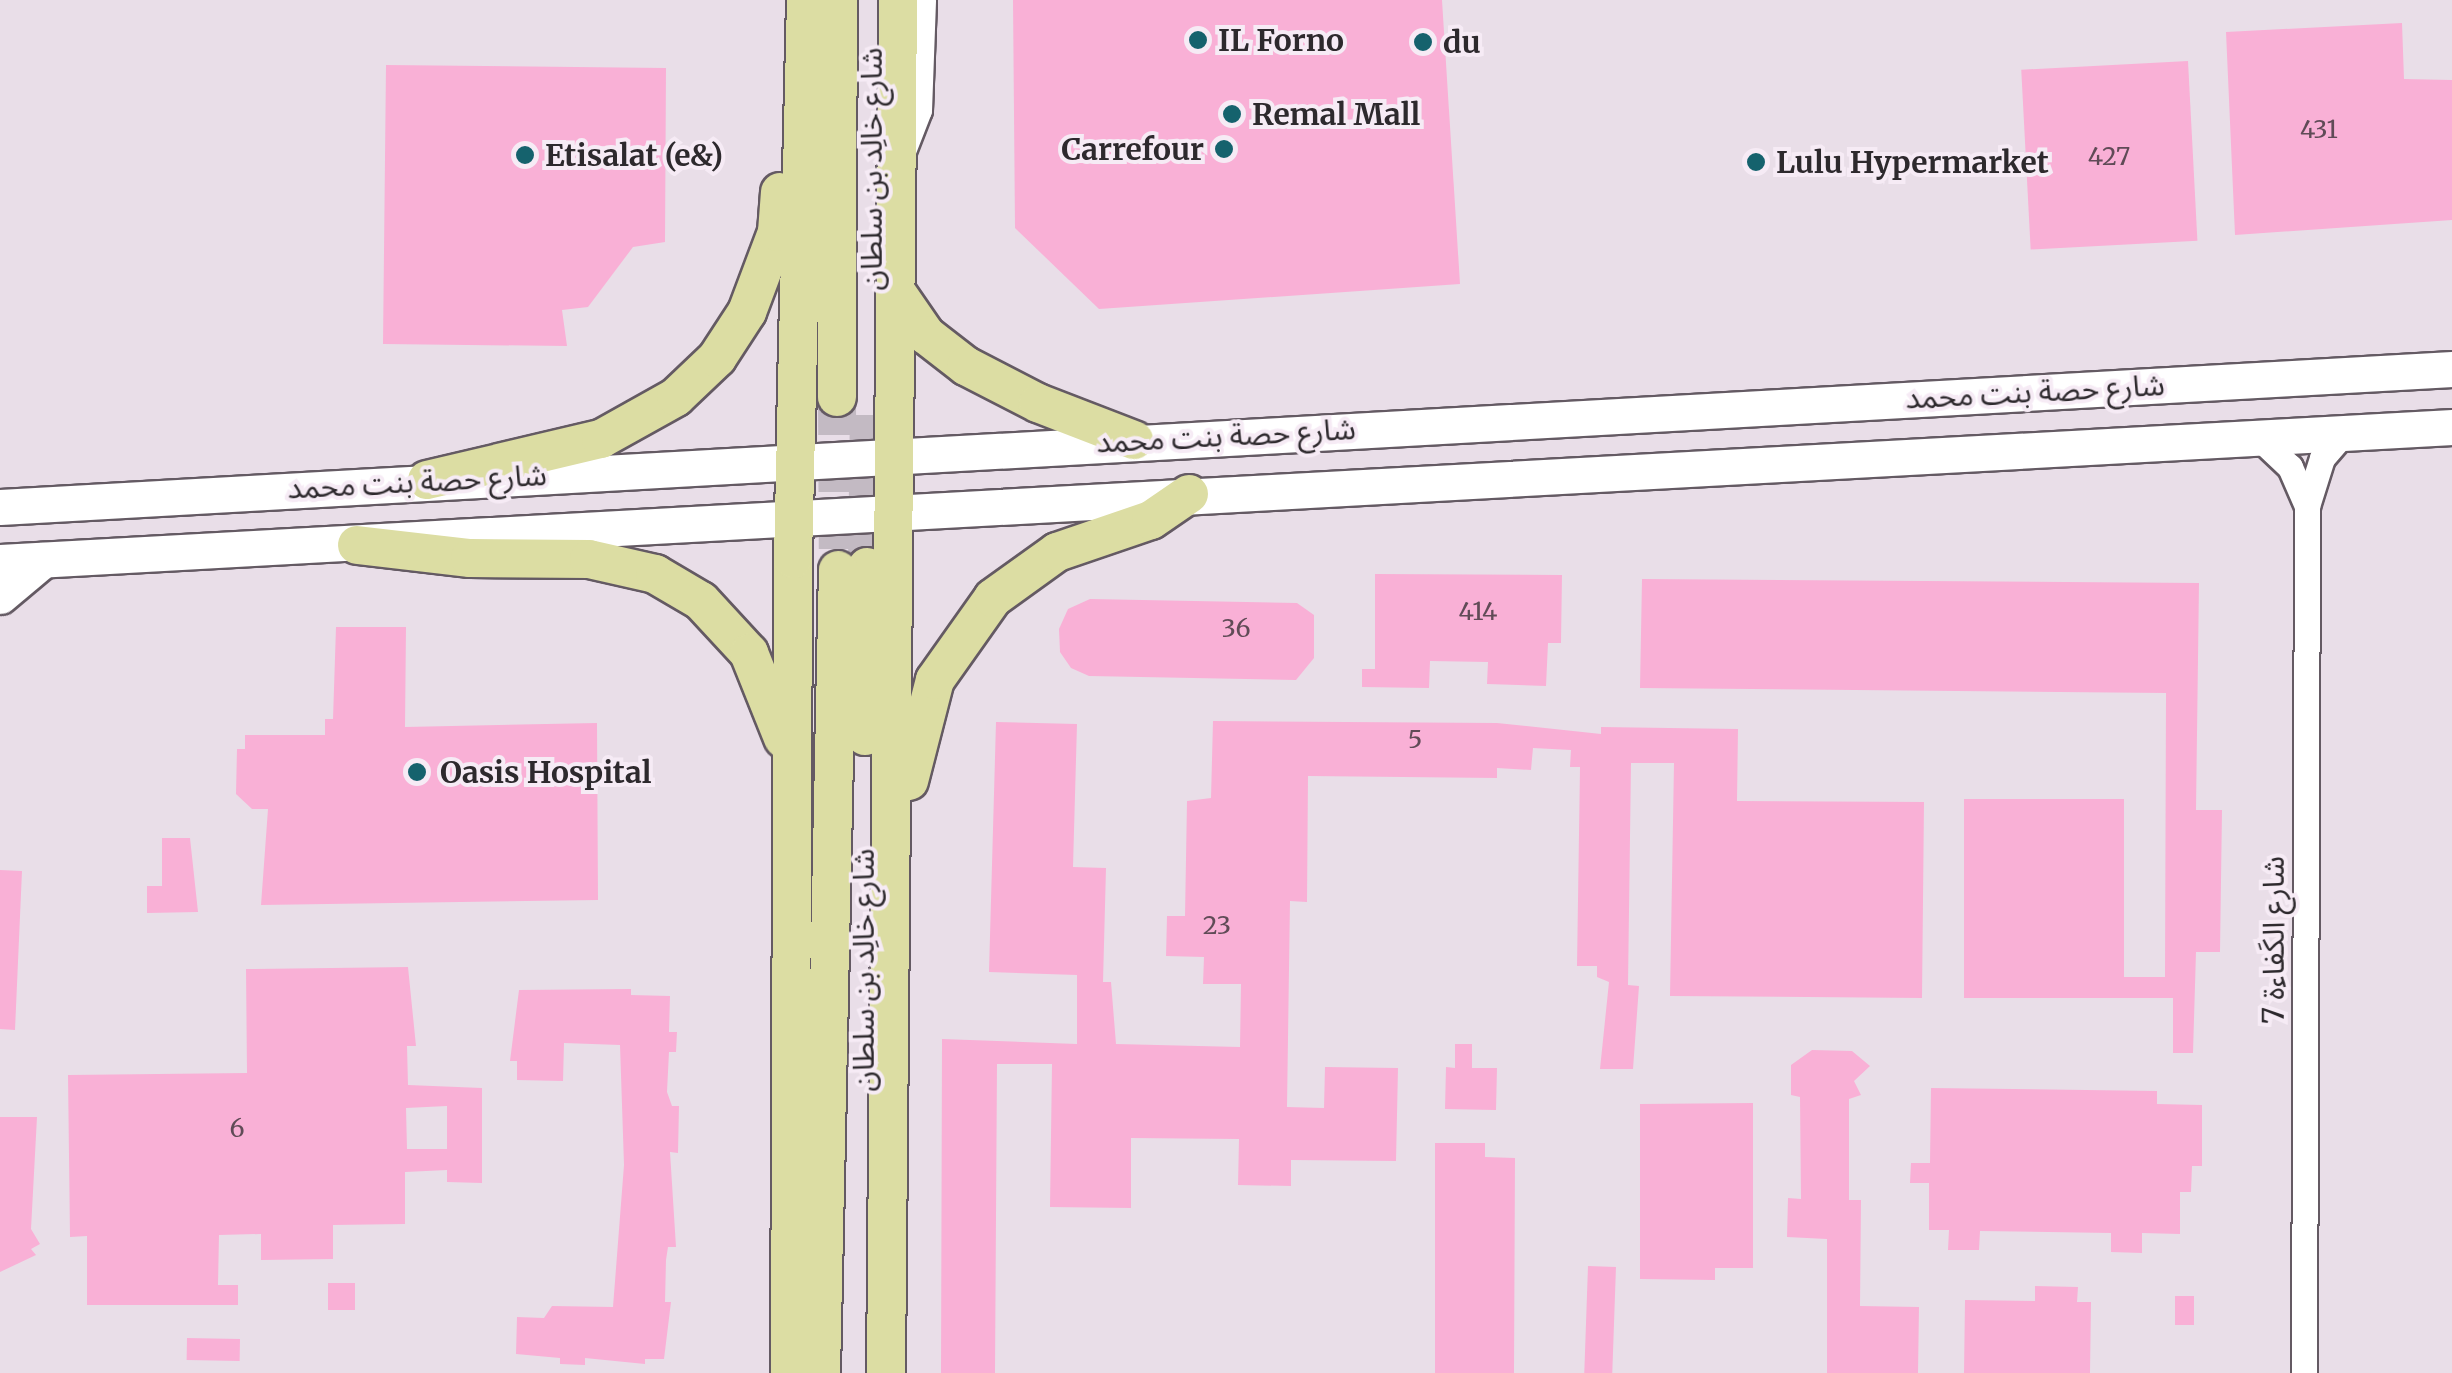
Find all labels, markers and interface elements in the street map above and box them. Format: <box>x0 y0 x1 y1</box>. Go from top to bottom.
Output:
place label: IL Forno <box>1218 22 1344 58</box>
place label: du <box>1443 24 1481 60</box>
marker: IL Forno <box>1187 29 1209 51</box>
marker: du <box>1412 31 1434 53</box>
street label: شارع خالِد بن سلطان <box>853 47 889 291</box>
place label: Remal Mall <box>1252 96 1420 132</box>
marker: Remal Mall <box>1221 103 1243 125</box>
house number: 431 <box>2300 114 2338 144</box>
place label: Carrefour <box>1061 131 1204 167</box>
place label: Etisalat (e&) <box>545 137 723 173</box>
marker: Carrefour <box>1213 138 1235 160</box>
house number: 427 <box>2088 141 2130 171</box>
marker: Etisalat (e&) <box>514 144 536 166</box>
place label: Lulu Hypermarket <box>1776 144 2049 180</box>
marker: Lulu Hypermarket <box>1745 151 1767 173</box>
street label: شارع حصة بنت محمد <box>1904 366 2166 416</box>
street label: شارع حصة بنت محمد <box>1095 410 1357 460</box>
street label: شارع حصة بنت محمد <box>286 456 548 506</box>
house number: 414 <box>1459 596 1497 626</box>
house number: 36 <box>1221 613 1251 643</box>
house number: 5 <box>1408 724 1422 754</box>
place label: Oasis Hospital <box>440 754 652 790</box>
marker: Oasis Hospital <box>404 759 430 785</box>
street label: شارع خالِد بن سلطان <box>845 848 881 1092</box>
street label: شارع الكَفاءة 7 <box>2255 856 2291 1024</box>
house number: 23 <box>1203 910 1231 940</box>
house number: 6 <box>229 1113 245 1143</box>

